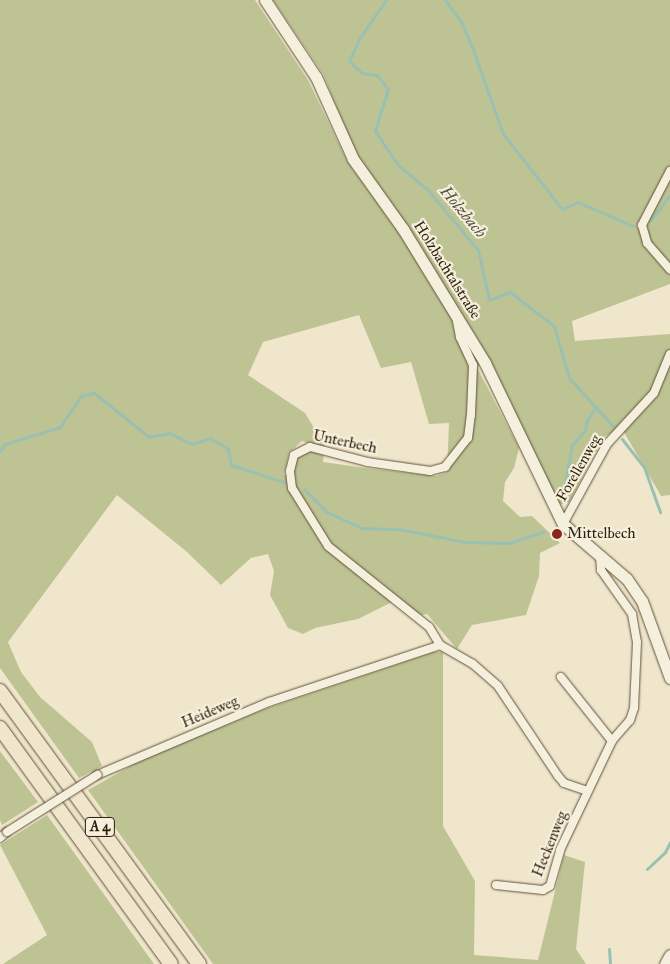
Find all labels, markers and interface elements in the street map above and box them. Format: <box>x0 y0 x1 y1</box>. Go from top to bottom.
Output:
water label: Holzbach <box>436 182 490 242</box>
street label: Holzbachtalstraße <box>410 218 484 322</box>
street label: Unterbech <box>311 426 379 458</box>
street label: Forellenweg <box>553 431 605 505</box>
place label: Mittelbech <box>567 525 636 543</box>
marker: Mittelbech <box>551 528 563 540</box>
street label: Heideweg <box>179 692 241 732</box>
street label: Heckenweg <box>529 808 571 880</box>
road number: A 4 <box>84 816 116 839</box>

